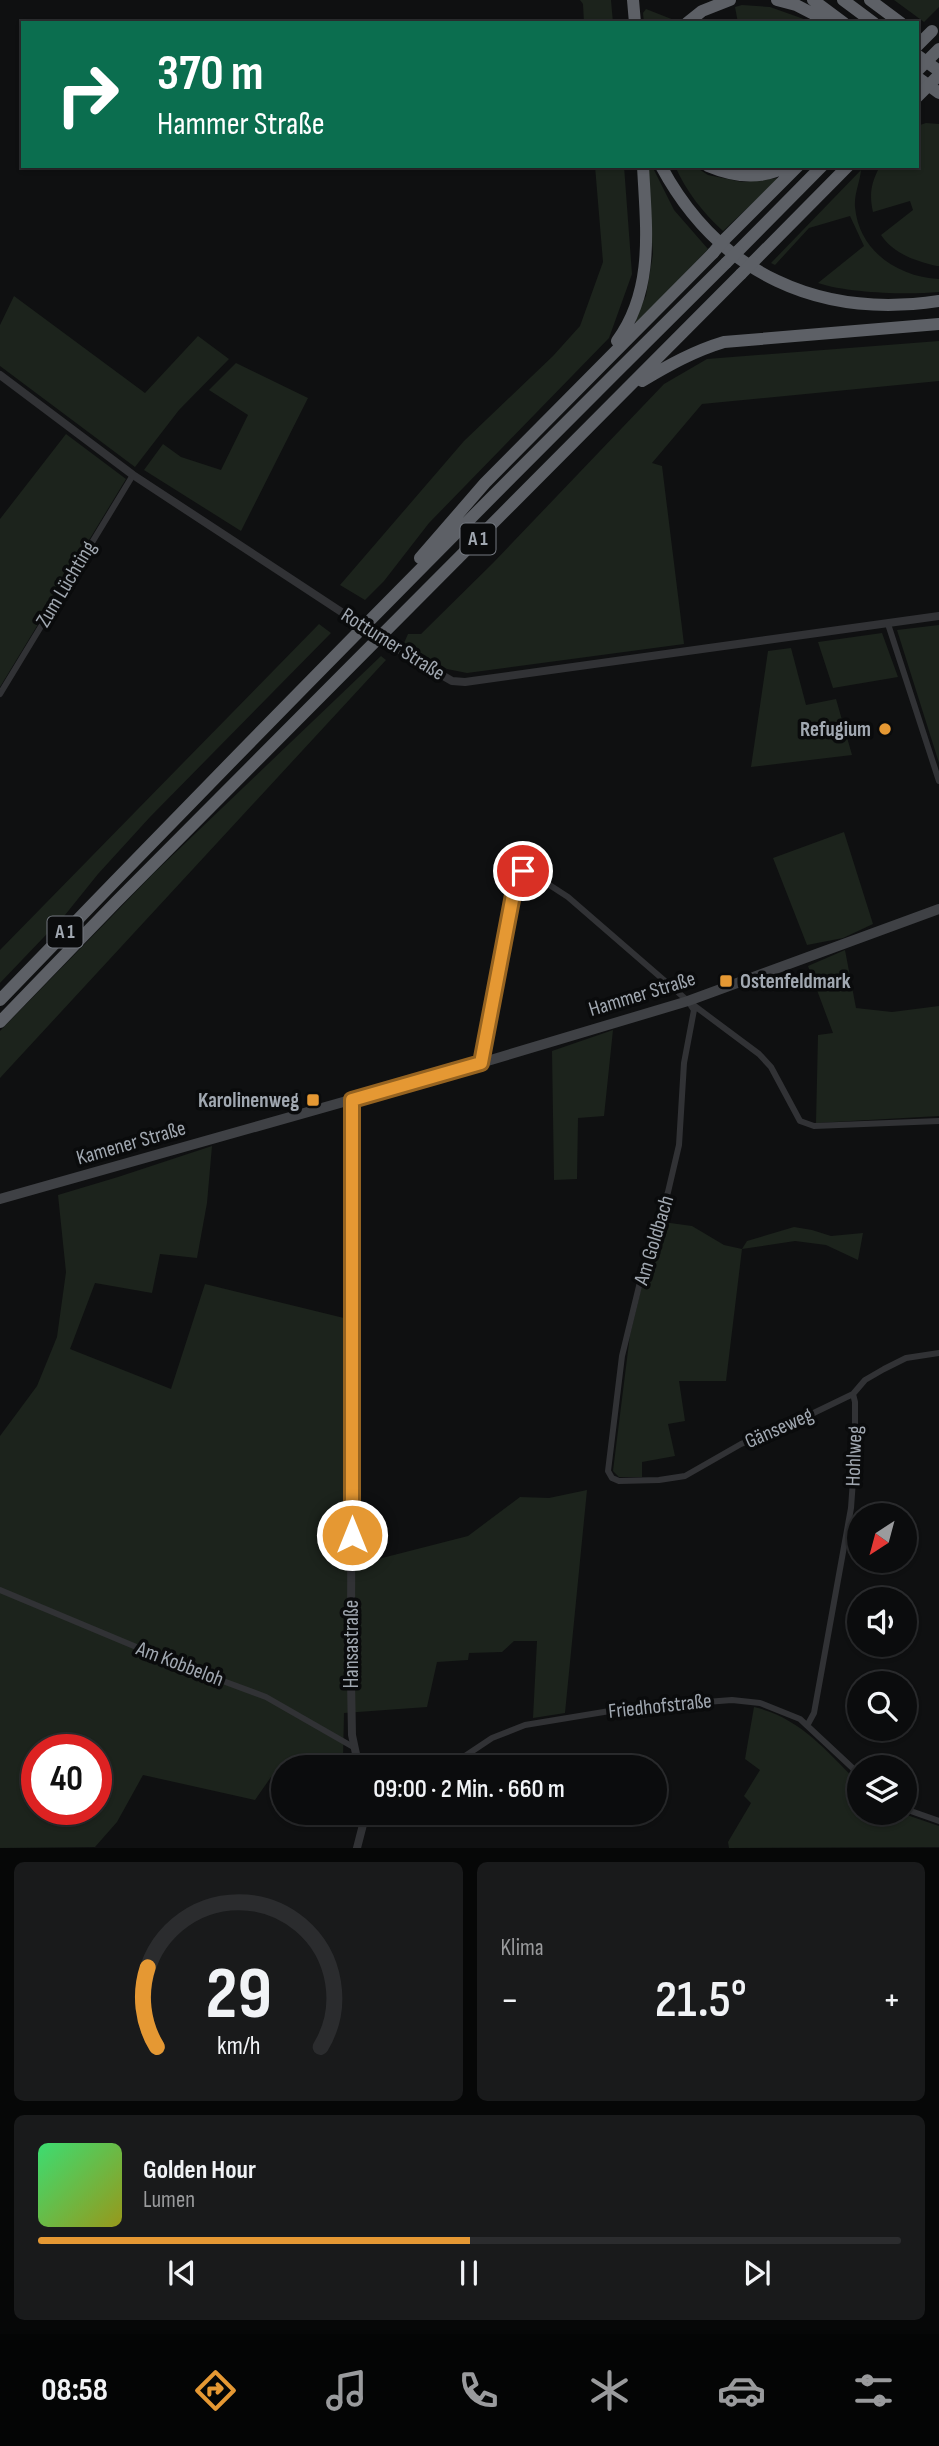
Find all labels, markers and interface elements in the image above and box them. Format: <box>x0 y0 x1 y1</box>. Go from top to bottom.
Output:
text: 370 m <box>157 45 264 104</box>
icon: right <box>42 49 133 140</box>
text: Hammer Straße <box>157 105 325 144</box>
road number: A 1 <box>461 524 496 554</box>
street label: Zum Lüchting <box>31 536 101 632</box>
street label: Rottumer Straße <box>337 602 449 686</box>
place label: Refugium <box>800 717 871 742</box>
marker: Refugium <box>877 721 893 737</box>
pin <box>493 841 553 901</box>
icon: arrive <box>504 852 542 890</box>
road number: A 1 <box>48 916 82 948</box>
street label: Hammer Straße <box>586 966 698 1022</box>
place label: Ostenfeldmark <box>740 969 851 994</box>
marker: Ostenfeldmark <box>718 973 734 989</box>
place label: Karolinenweg <box>198 1088 299 1113</box>
marker: Karolinenweg <box>305 1092 321 1108</box>
street label: Kamener Straße <box>73 1115 189 1171</box>
street label: Am Goldbach <box>628 1192 679 1289</box>
street label: Gänseweg <box>741 1402 817 1454</box>
street label: Hohlweg <box>840 1425 868 1487</box>
position arrow <box>315 1498 389 1572</box>
north arrow <box>847 1503 917 1573</box>
map controls <box>847 1503 917 1825</box>
button: sound <box>847 1587 917 1657</box>
street label: Hansastraße <box>339 1600 364 1688</box>
street label: Am Kobbeloh <box>132 1636 227 1692</box>
button: search <box>847 1671 917 1741</box>
street label: Friedhofstraße <box>607 1688 713 1724</box>
speed limit sign: 40 <box>21 1734 112 1825</box>
button: layers <box>847 1755 917 1825</box>
text: 09:00 · 2 Min. · 660 m <box>373 1774 565 1805</box>
text: Klima <box>501 1934 544 1962</box>
text: 29 <box>205 1952 271 2040</box>
text: 21.5° <box>655 1969 747 2032</box>
text: − <box>501 1978 519 2023</box>
text: + <box>882 1978 901 2023</box>
text: km/h <box>217 2031 260 2062</box>
text: Golden Hour <box>143 2155 256 2186</box>
text: Lumen <box>143 2186 195 2214</box>
icon: previous <box>163 2254 201 2292</box>
icon: pause <box>450 2254 488 2292</box>
icon: next <box>738 2254 776 2292</box>
icon: directions <box>191 2366 240 2415</box>
icon: music <box>322 2366 371 2415</box>
icon: phone <box>454 2366 503 2415</box>
icon: climate <box>585 2366 634 2415</box>
icon: car <box>717 2366 766 2415</box>
icon: filters <box>849 2366 898 2415</box>
text: 08:58 <box>41 2371 108 2410</box>

